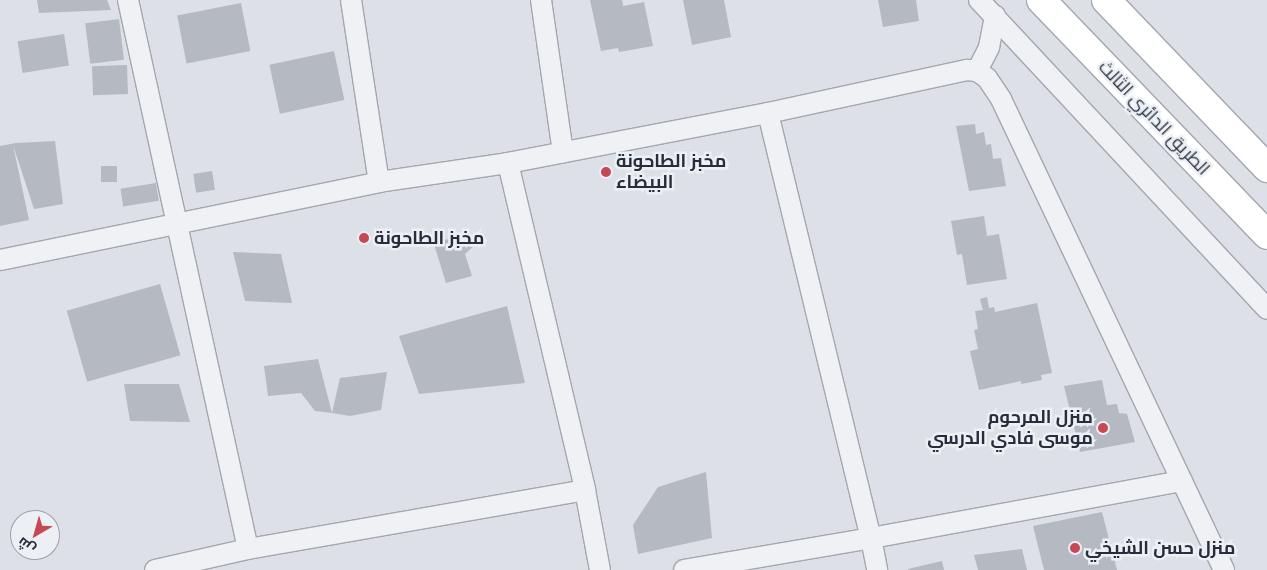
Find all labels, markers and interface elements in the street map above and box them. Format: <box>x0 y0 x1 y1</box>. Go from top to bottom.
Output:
street label: الطريق الدائري الثالث <box>1094 56 1214 180</box>
place label: مخبز الطاحونة البيضاء <box>616 151 726 193</box>
marker: مخبز الطاحونة البيضاء <box>600 166 612 178</box>
place label: مخبز الطاحونة <box>374 227 484 249</box>
marker: مخبز الطاحونة <box>358 232 370 244</box>
place label: منزل المرحوم موسى فادي الدرسي <box>927 407 1093 449</box>
marker: منزل المرحوم موسى فادي الدرسي <box>1097 422 1109 434</box>
north arrow <box>10 510 60 560</box>
text: ش <box>14 534 38 558</box>
place label: منزل حسن الشيخي <box>1085 537 1235 559</box>
marker: منزل حسن الشيخي <box>1069 542 1081 554</box>

